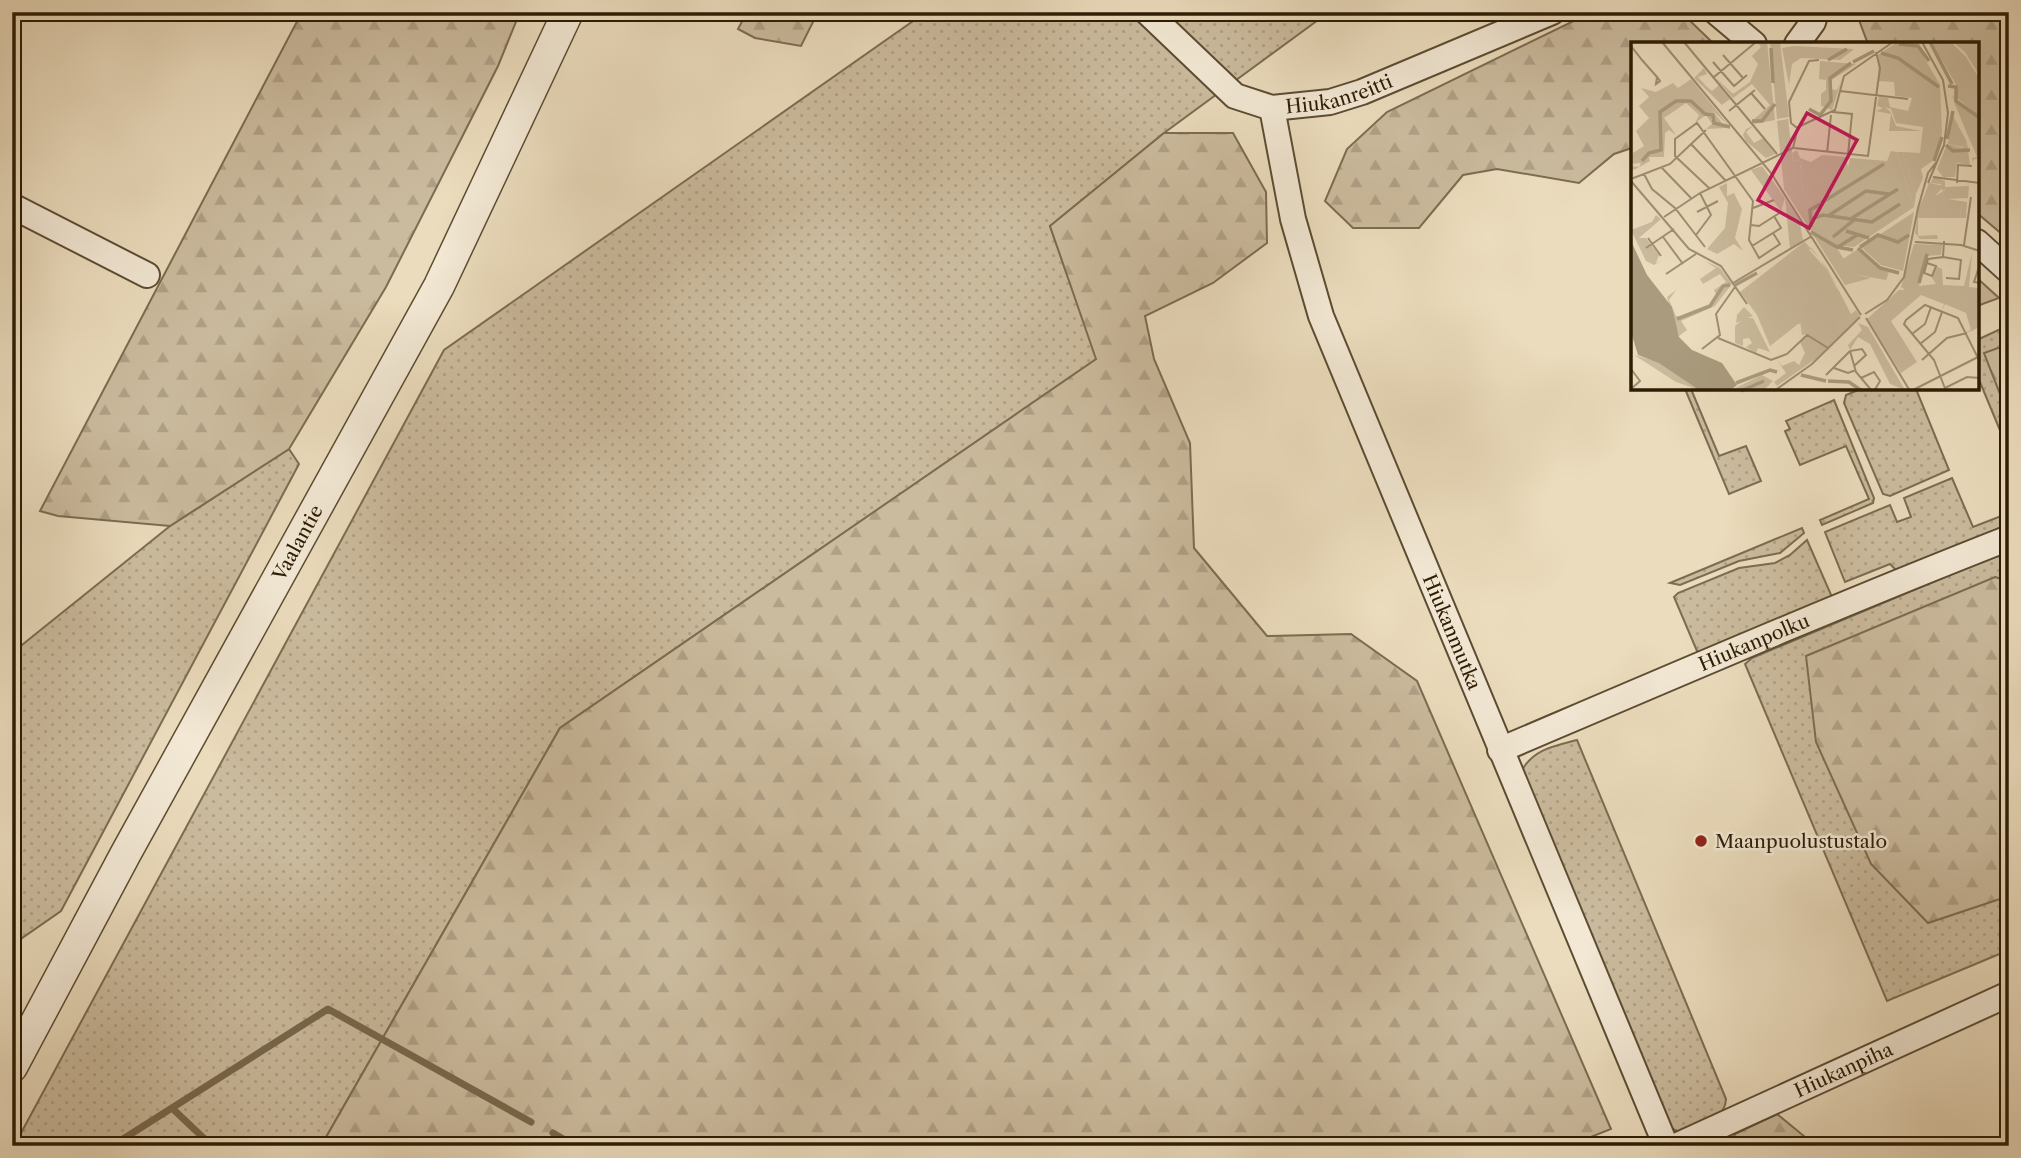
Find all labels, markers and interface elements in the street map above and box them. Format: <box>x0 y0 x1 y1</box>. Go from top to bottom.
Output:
inset map <box>1631 42 1979 390</box>
street label: Hiukanreitti <box>1284 69 1396 118</box>
street label: Vaalantie <box>267 501 327 585</box>
street label: Hiukanmutka <box>1418 571 1487 693</box>
street label: Hiukanpolku <box>1695 609 1813 676</box>
place label: Maanpuolustustalo <box>1715 830 1887 853</box>
marker: Maanpuolustustalo <box>1693 833 1709 849</box>
street label: Hiukanpiha <box>1790 1037 1896 1102</box>

